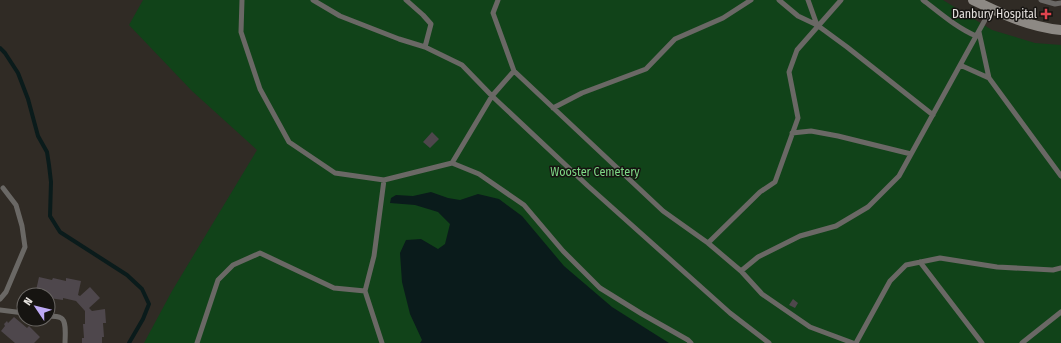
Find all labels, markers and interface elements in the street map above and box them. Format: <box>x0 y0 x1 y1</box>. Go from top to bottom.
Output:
place label: Danbury Hospital <box>952 7 1037 21</box>
marker: Danbury Hospital <box>1040 8 1052 20</box>
park label: Wooster Cemetery <box>550 165 640 179</box>
north arrow <box>16 287 56 327</box>
text: N <box>21 295 35 308</box>

